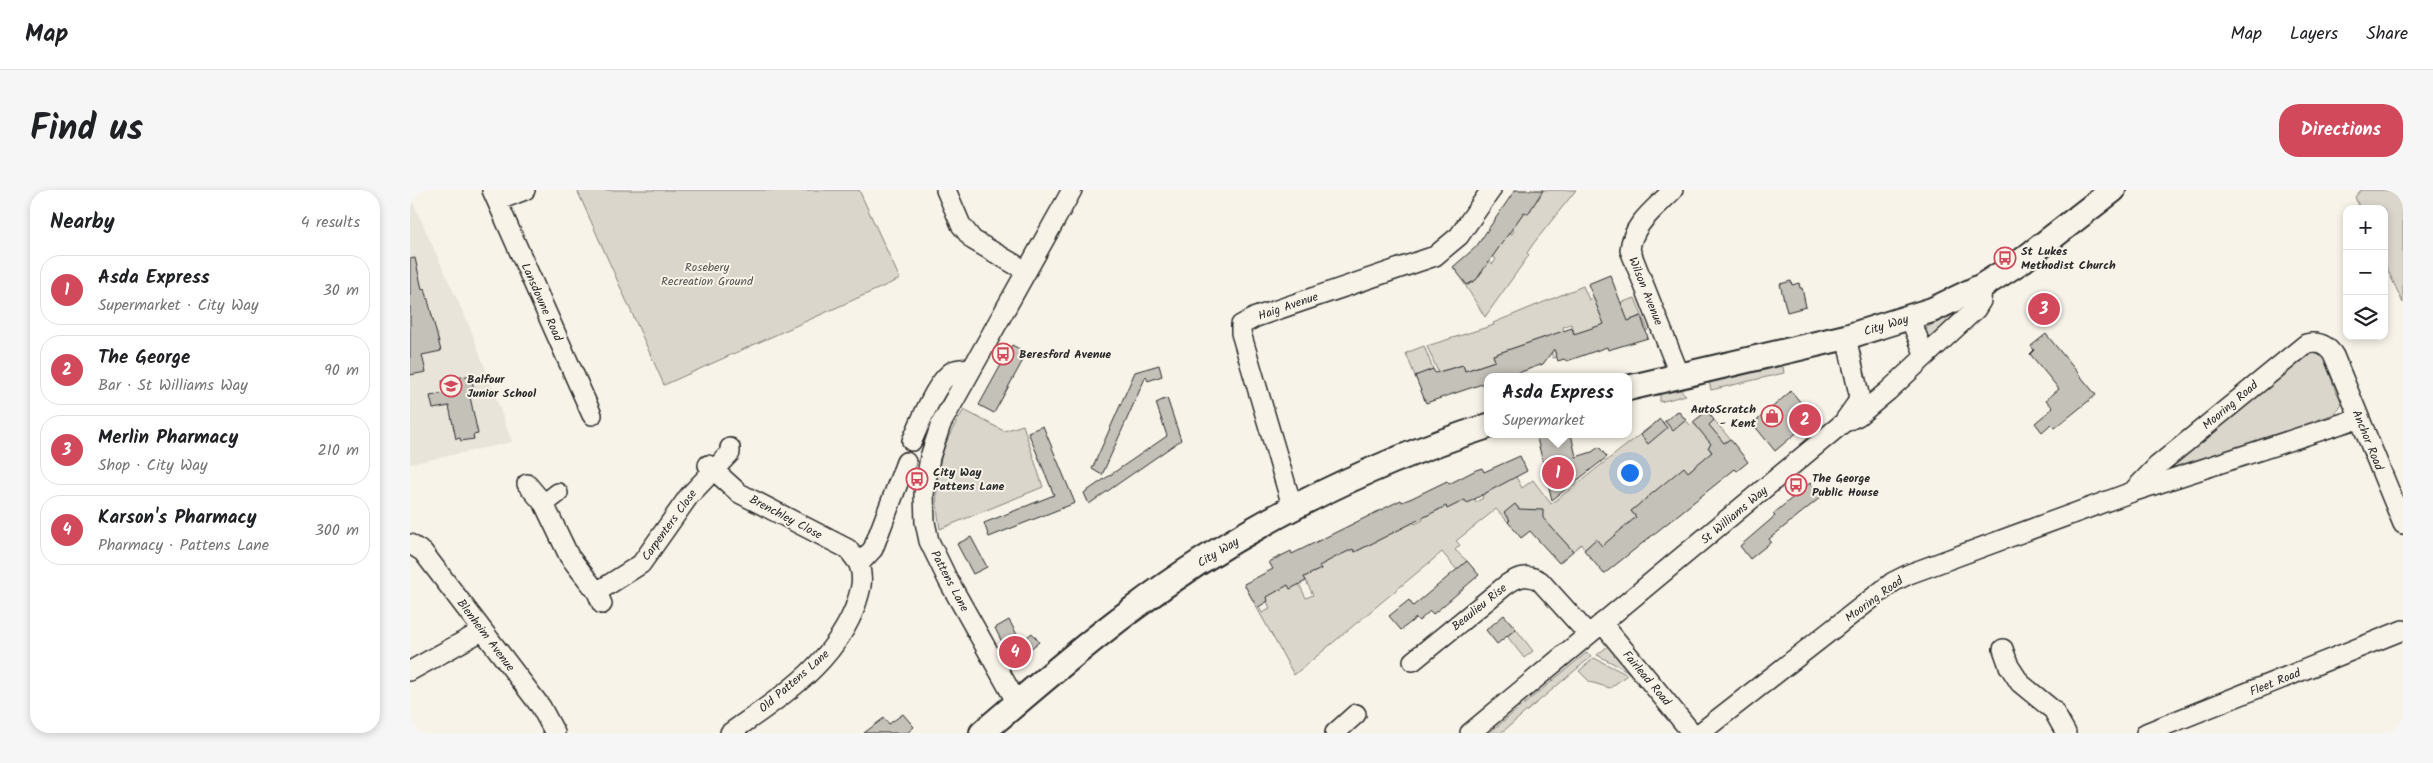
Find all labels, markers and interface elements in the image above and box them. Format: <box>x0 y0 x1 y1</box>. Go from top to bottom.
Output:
text: Map <box>25 15 68 54</box>
text: Map <box>2231 20 2262 49</box>
text: Layers <box>2290 20 2338 49</box>
text: Share <box>2366 20 2408 49</box>
text: Find us <box>30 102 143 158</box>
button: Directions <box>2279 104 2403 157</box>
map controls <box>2343 205 2388 340</box>
button: + <box>2343 205 2388 250</box>
text: Nearby <box>50 206 115 239</box>
text: 4 results <box>301 210 360 235</box>
place label: St Lukes Methodist Church <box>2021 242 2116 275</box>
bus stop icon: St Lukes Methodist Church <box>1993 246 2017 270</box>
button: − <box>2343 250 2388 295</box>
street label: Wilson Avenue <box>1623 254 1668 329</box>
park label: Rosebery Recreation Ground <box>661 258 754 291</box>
street label: Lansdowne Road <box>516 260 568 345</box>
text: Asda Express <box>98 263 210 293</box>
text: 1 <box>65 278 69 303</box>
text: 30 m <box>323 278 359 303</box>
street label: Haig Avenue <box>1256 287 1321 326</box>
pin: 3 <box>2028 290 2060 328</box>
text: Supermarket · City Way <box>98 293 258 318</box>
button: layers <box>2343 295 2388 340</box>
street label: City Way <box>1861 310 1911 341</box>
bus stop icon: Beresford Avenue <box>991 342 1015 366</box>
text: The George <box>98 343 190 373</box>
place label: Beresford Avenue <box>1019 345 1111 364</box>
text: 2 <box>62 358 72 383</box>
text: 90 m <box>324 358 359 383</box>
place label: Balfour Junior School <box>467 370 537 403</box>
text: Bar · St Williams Way <box>98 373 248 398</box>
popup <box>1484 373 1632 438</box>
school or university icon: Balfour Junior School <box>439 374 463 398</box>
street label: Mooring Road <box>2198 376 2263 435</box>
text: Asda Express <box>1502 378 1614 408</box>
place label: AutoScratch - Kent <box>1691 400 1757 433</box>
pin: 2 <box>1789 401 1821 439</box>
shop icon: AutoScratch - Kent <box>1760 404 1784 428</box>
street label: Anchor Road <box>2347 407 2389 474</box>
text: Supermarket <box>1502 408 1585 433</box>
text: Merlin Pharmacy <box>98 423 238 453</box>
text: 3 <box>63 438 71 463</box>
text: 210 m <box>318 438 359 463</box>
text: Shop · City Way <box>98 453 208 478</box>
pin: 1 <box>1542 454 1574 492</box>
your location <box>1617 460 1643 486</box>
place label: City Way Pattens Lane <box>933 463 1005 496</box>
bus stop icon: City Way Pattens Lane <box>905 467 929 491</box>
place label: The George Public House <box>1812 469 1879 502</box>
bus stop icon: The George Public House <box>1784 473 1808 497</box>
street label: St Williams Way <box>1697 481 1772 549</box>
street label: Carpenters Close <box>637 485 702 565</box>
street label: Brenchley Close <box>746 490 826 545</box>
text: Karson's Pharmacy <box>98 503 257 533</box>
text: 4 <box>63 518 71 543</box>
text: 300 m <box>315 518 359 543</box>
street label: City Way <box>1194 532 1243 572</box>
text: Pharmacy · Pattens Lane <box>98 533 269 558</box>
street label: Pattens Lane <box>925 547 974 616</box>
street label: Mooring Road <box>1841 571 1908 627</box>
street label: Beaulieu Rise <box>1447 579 1512 636</box>
street label: Blenheim Avenue <box>452 595 520 676</box>
pin: 4 <box>999 633 1031 671</box>
street label: Old Pattens Lane <box>755 645 834 717</box>
street label: Fairlead Road <box>1618 646 1676 711</box>
street label: Fleet Road <box>2247 663 2304 701</box>

